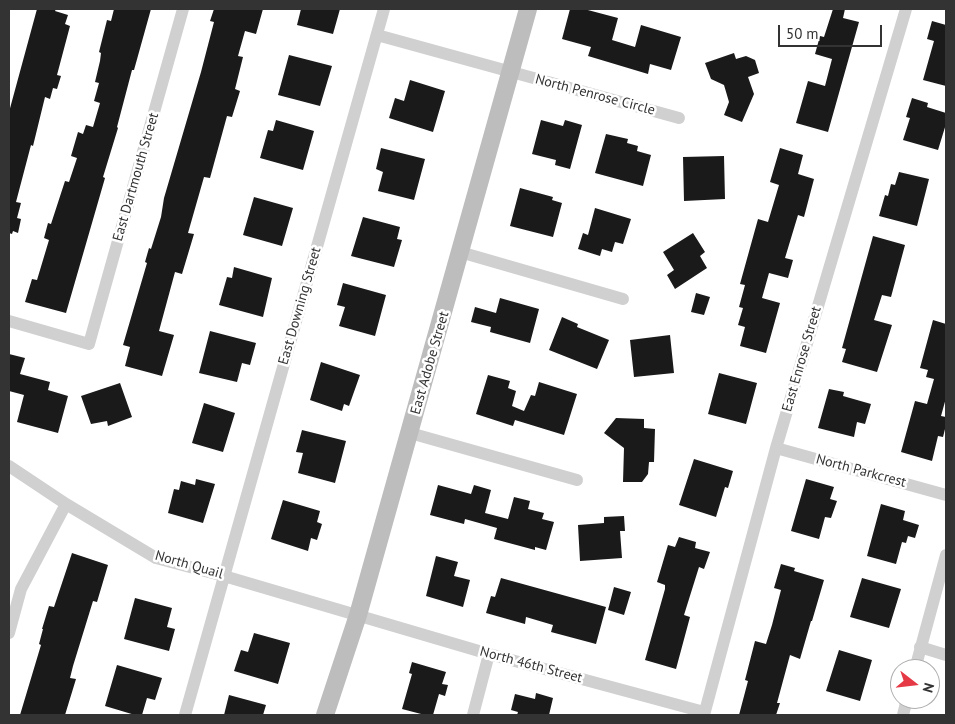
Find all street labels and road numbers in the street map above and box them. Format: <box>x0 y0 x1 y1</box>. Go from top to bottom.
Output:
street label: North Penrose Circle <box>533 71 657 119</box>
street label: East Dartmouth Street <box>110 111 162 243</box>
street label: East Downing Street <box>275 245 325 367</box>
street label: East Enrose Street <box>779 304 825 414</box>
street label: East Adobe Street <box>407 310 453 416</box>
street label: North Parkcrest <box>814 451 908 491</box>
street label: North Quail <box>153 547 225 583</box>
street label: North 46th Street <box>478 643 584 687</box>

